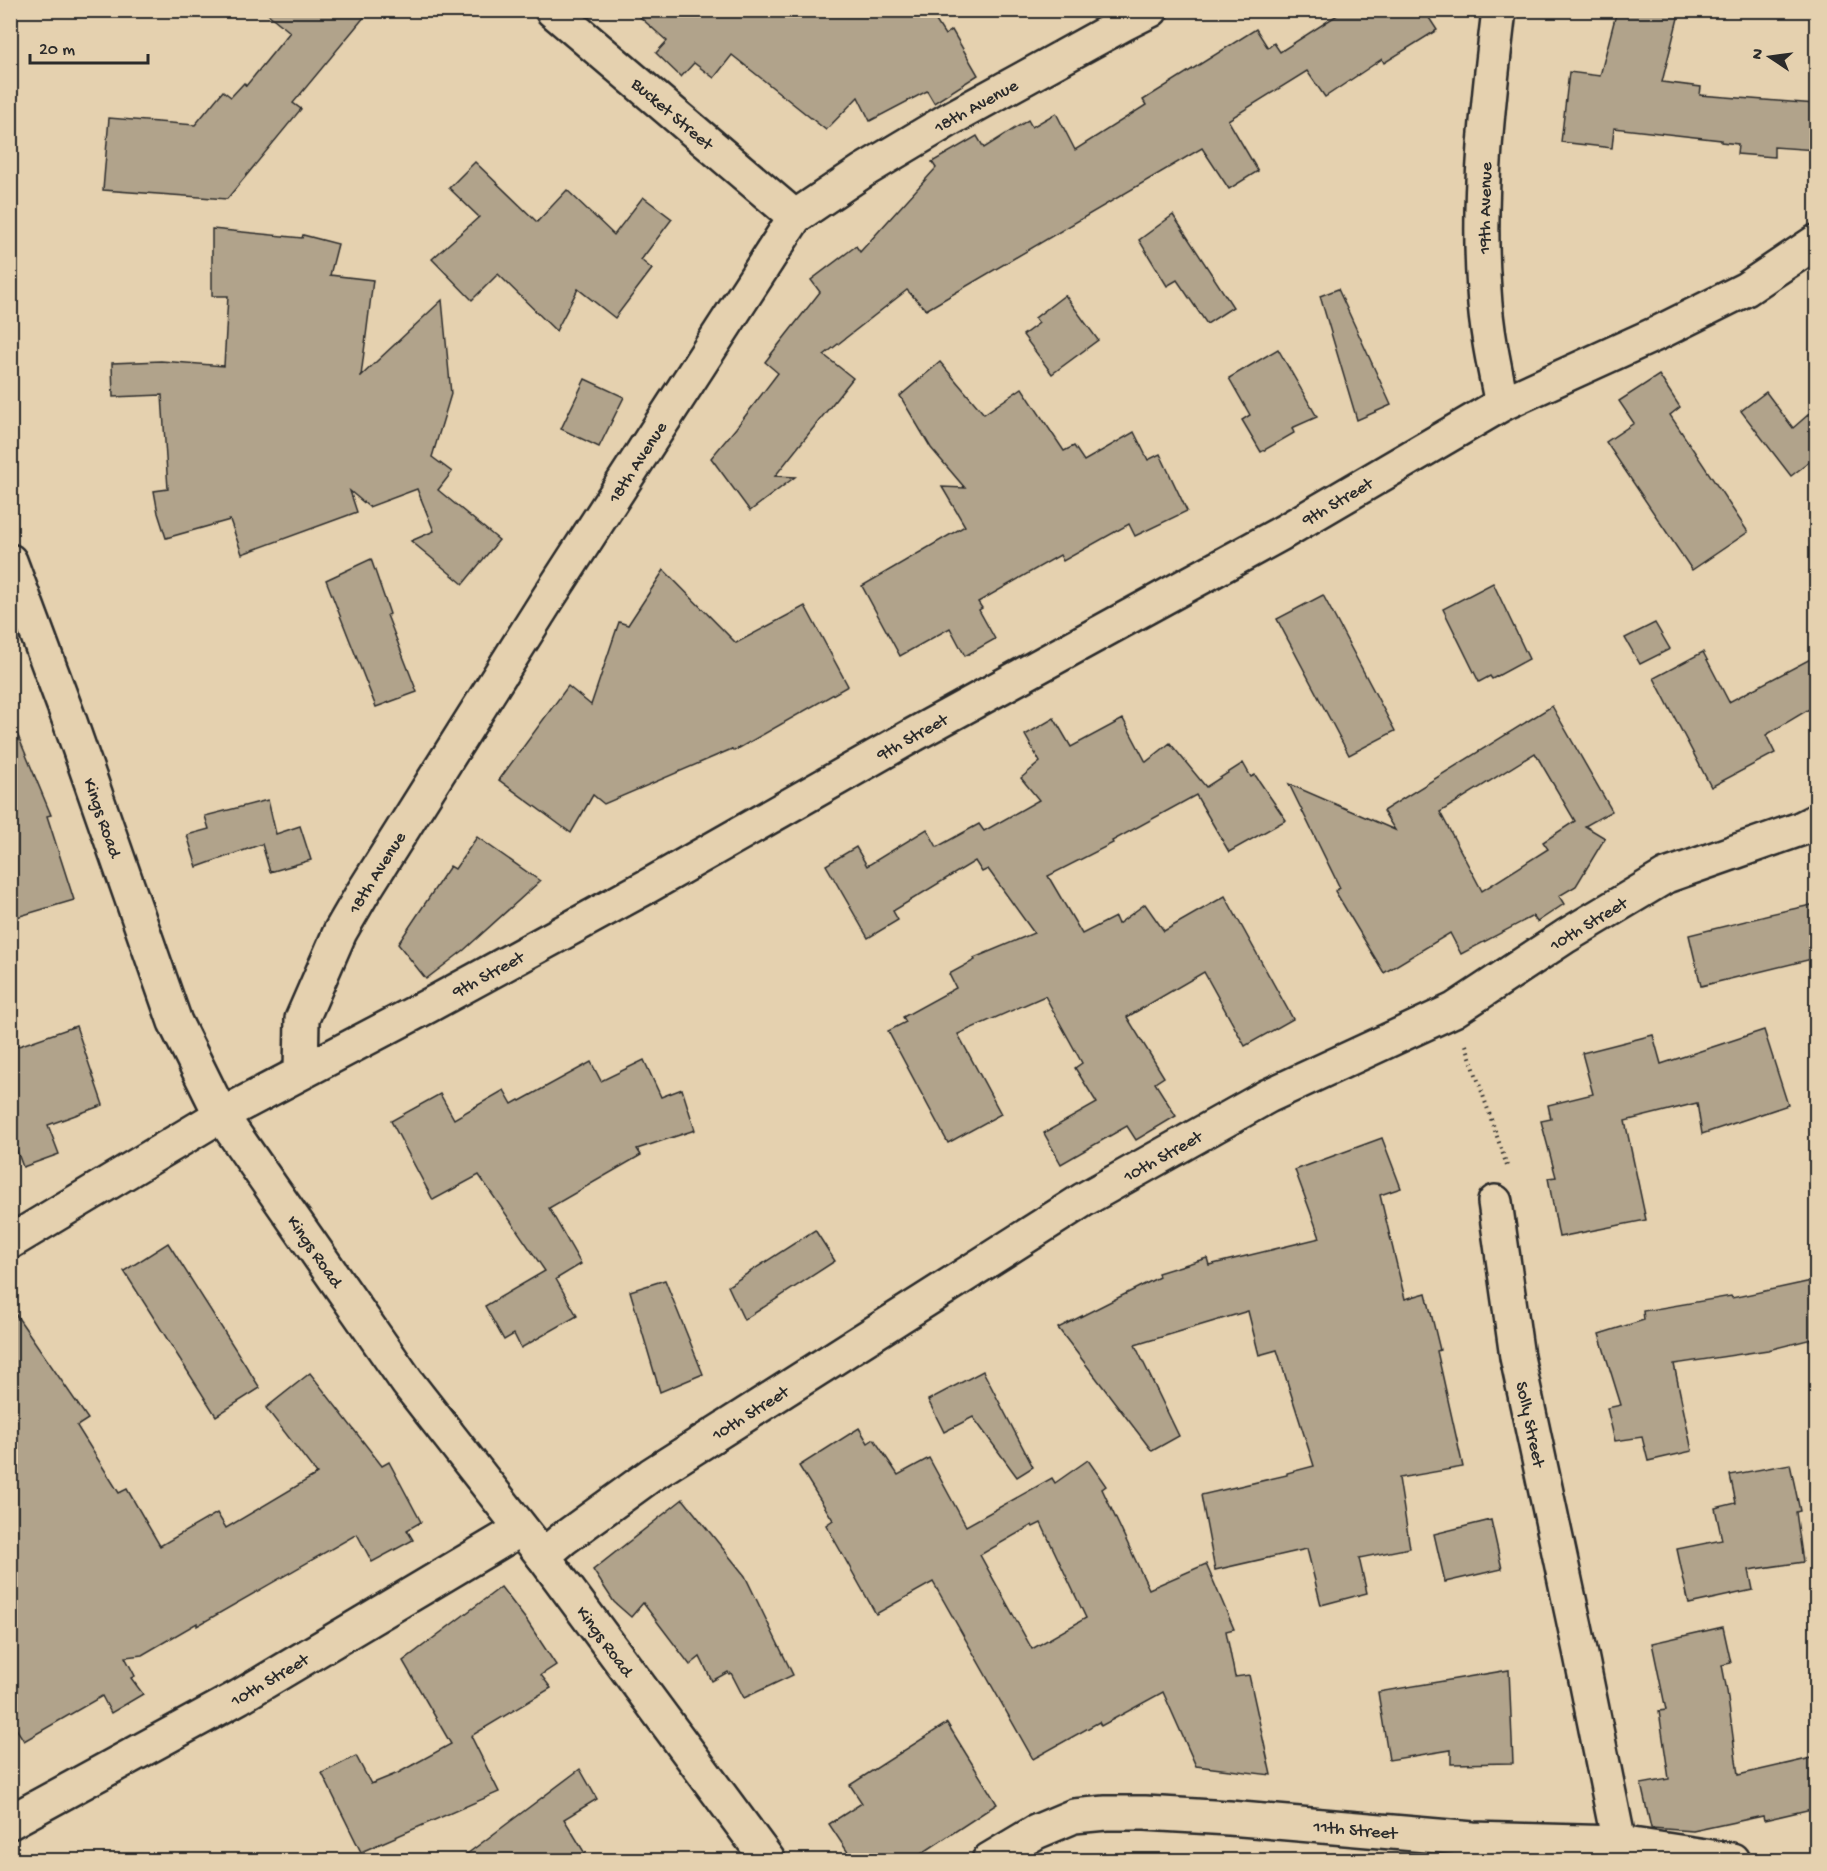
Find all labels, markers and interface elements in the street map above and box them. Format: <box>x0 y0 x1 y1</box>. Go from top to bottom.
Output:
scale bar <box>30 27 148 65</box>
north arrow <box>1740 27 1800 87</box>
text: 20 m <box>39 40 75 61</box>
text: N <box>1748 47 1769 62</box>
street label: Bucket Street <box>625 74 718 157</box>
street label: 18th Avenue <box>930 75 1023 140</box>
street label: 19th Avenue <box>1475 161 1498 255</box>
street label: 18th Avenue <box>604 418 673 508</box>
street label: 9th Street <box>1298 473 1379 532</box>
street label: 9th Street <box>873 709 954 767</box>
street label: Kings Road <box>78 776 125 862</box>
street label: 18th Avenue <box>344 828 412 919</box>
street label: 10th Street <box>1546 893 1633 957</box>
street label: 9th Street <box>448 947 530 1004</box>
street label: 10th Street <box>1120 1126 1208 1189</box>
street label: Kings Road <box>281 1212 347 1293</box>
street label: Solly Street <box>1510 1380 1549 1471</box>
street label: 10th Street <box>708 1381 795 1447</box>
street label: Kings Road <box>571 1603 638 1683</box>
street label: 10th Street <box>227 1649 315 1713</box>
street label: 11th Street <box>1311 1817 1399 1846</box>

